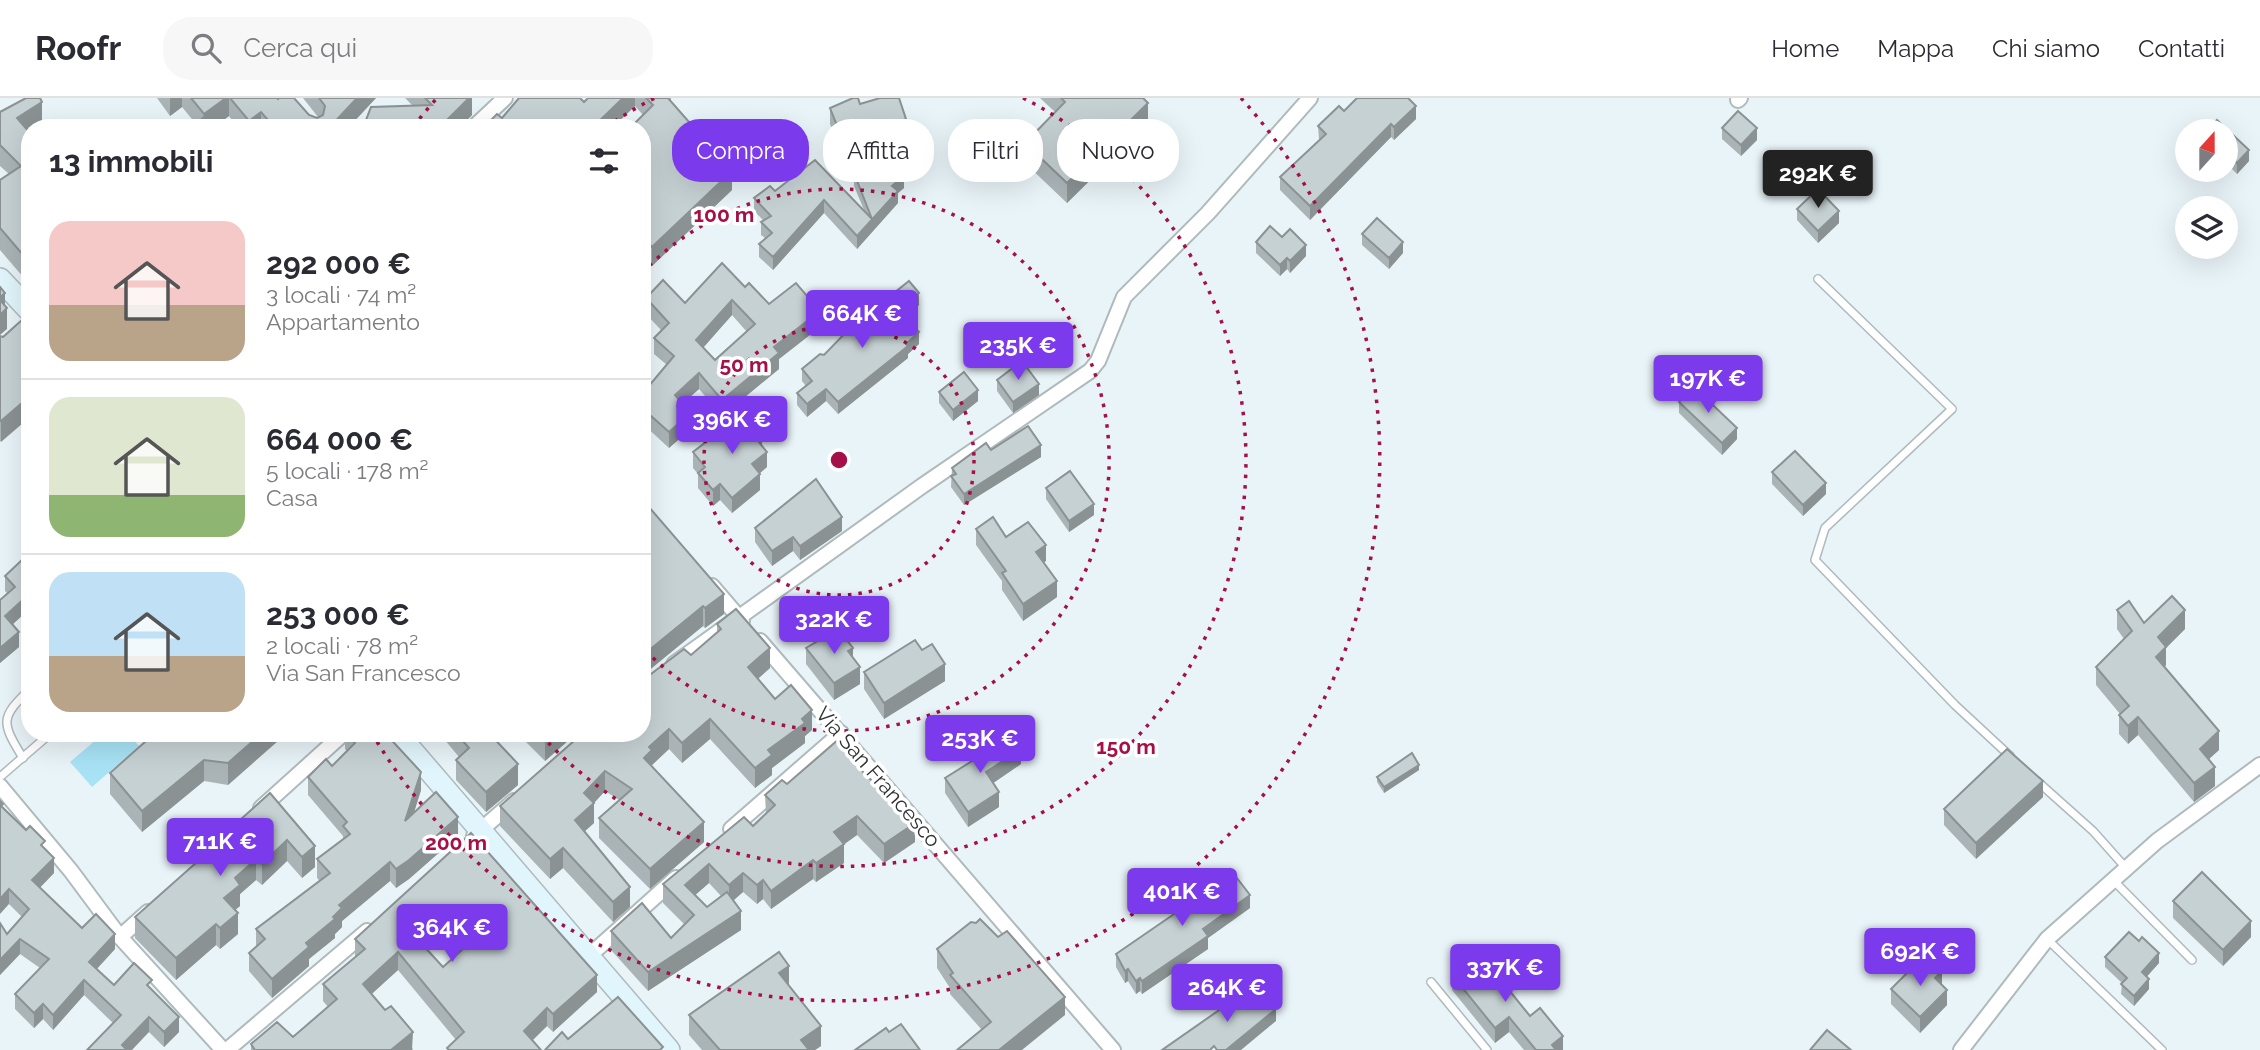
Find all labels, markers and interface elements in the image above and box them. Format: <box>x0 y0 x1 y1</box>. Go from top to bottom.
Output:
search box <box>163 17 653 80</box>
text: Roofr <box>35 29 121 68</box>
icon: search <box>187 29 225 67</box>
text: Cerca qui <box>243 33 357 63</box>
text: Home <box>1771 34 1839 63</box>
text: Mappa <box>1877 34 1954 63</box>
text: Chi siamo <box>1992 34 2100 63</box>
text: Contatti <box>2138 34 2225 63</box>
chip: Compra <box>672 119 809 182</box>
chip: Affitta <box>823 119 934 182</box>
chip: Filtri <box>948 119 1043 182</box>
chip: Nuovo <box>1057 119 1179 182</box>
north arrow <box>2175 119 2238 182</box>
map controls <box>2175 119 2238 259</box>
icon: filters <box>585 142 623 180</box>
text: 13 immobili <box>49 144 213 179</box>
pin: 292K € <box>1761 150 1875 210</box>
text: 292K € <box>1779 159 1857 186</box>
button: layers <box>2175 196 2238 259</box>
text: 100 m <box>694 202 754 227</box>
text: 292 000 € <box>266 246 411 281</box>
icon: home <box>105 249 189 333</box>
text: 3 locali · 74 m² <box>266 281 416 308</box>
pin: 664K € <box>805 290 919 350</box>
text: 664K € <box>822 299 902 326</box>
text: Appartamento <box>266 308 420 335</box>
pin: 235K € <box>961 322 1075 382</box>
text: 235K € <box>979 331 1057 358</box>
text: 50 m <box>719 352 769 377</box>
pin: 197K € <box>1651 356 1765 415</box>
text: 197K € <box>1670 364 1746 391</box>
pin: 396K € <box>675 396 789 456</box>
text: 396K € <box>692 405 772 432</box>
text: 664 000 € <box>266 422 413 457</box>
icon: home <box>105 425 189 509</box>
centre of rings <box>827 448 851 472</box>
text: 5 locali · 178 m² <box>266 457 428 484</box>
text: Casa <box>266 484 318 511</box>
pin: 322K € <box>777 596 891 656</box>
text: 253 000 € <box>266 597 410 632</box>
icon: home <box>105 600 189 684</box>
text: 322K € <box>795 605 873 632</box>
text: 2 locali · 78 m² <box>266 632 418 659</box>
text: Via San Francesco <box>266 659 461 686</box>
street label: Via San Francesco <box>811 701 946 852</box>
pin: 253K € <box>923 716 1037 775</box>
text: 253K € <box>941 724 1019 751</box>
text: 150 m <box>1096 734 1156 759</box>
pin: 711K € <box>163 818 277 878</box>
text: 711K € <box>183 827 257 854</box>
text: 200 m <box>425 830 487 855</box>
pin: 401K € <box>1125 868 1239 928</box>
text: 401K € <box>1143 877 1221 904</box>
pin: 364K € <box>395 904 509 964</box>
text: 364K € <box>413 913 491 940</box>
pin: 692K € <box>1863 928 1977 988</box>
text: 692K € <box>1880 937 1960 964</box>
pin: 337K € <box>1448 944 1562 1004</box>
text: 337K € <box>1466 953 1544 980</box>
pin: 264K € <box>1170 964 1284 1024</box>
text: 264K € <box>1187 973 1267 1000</box>

